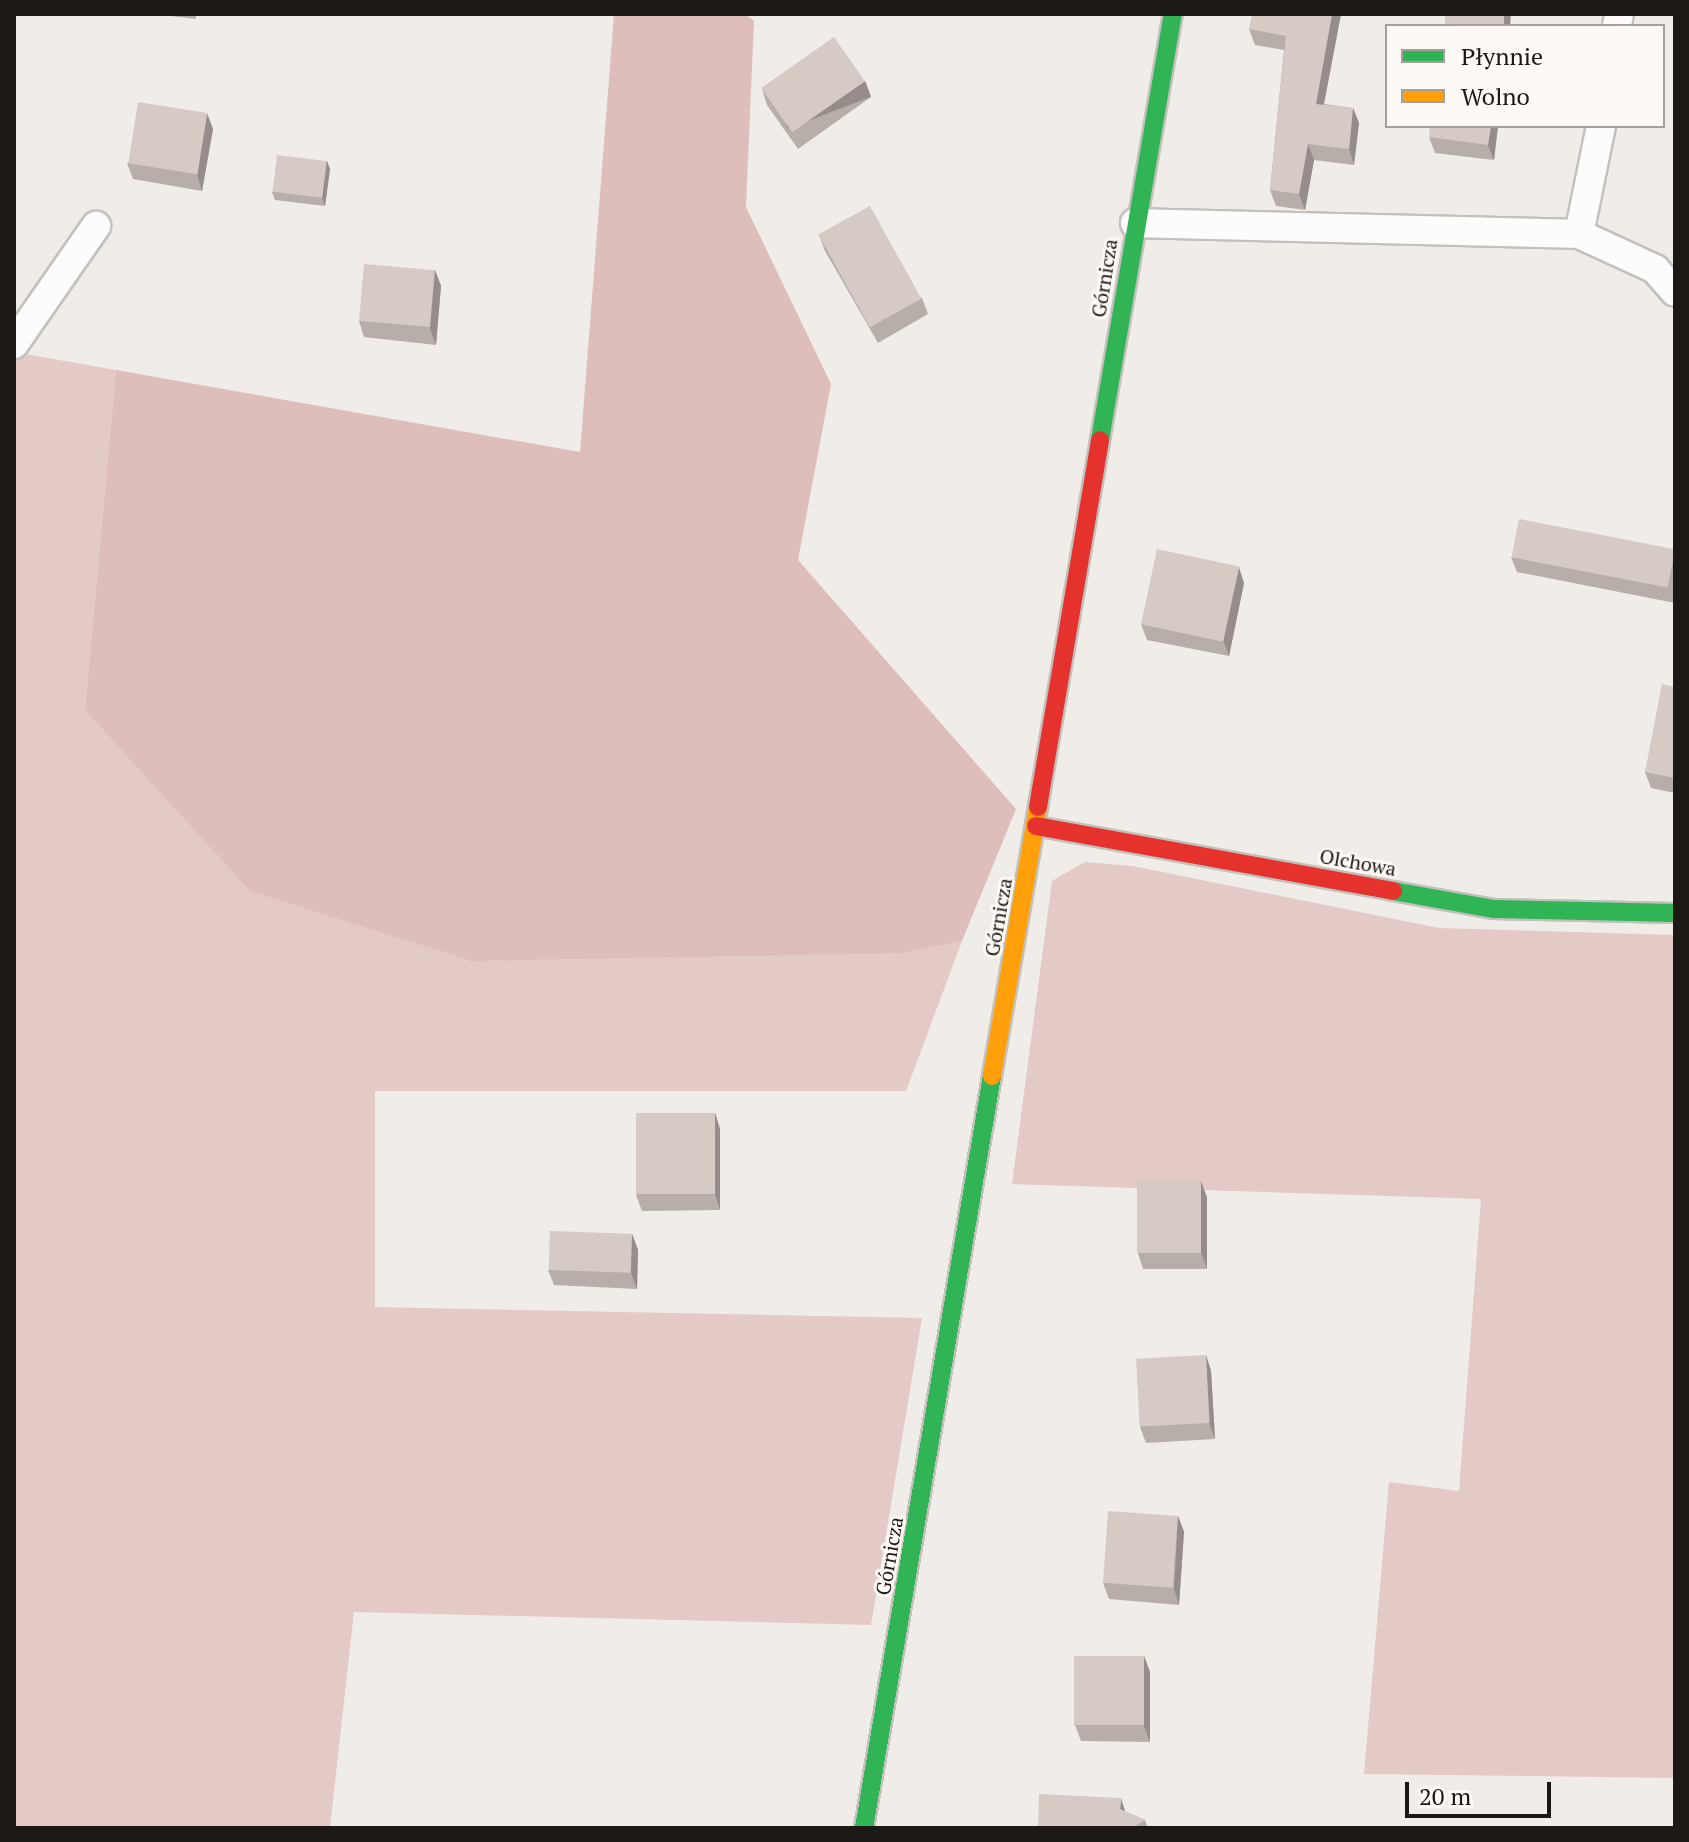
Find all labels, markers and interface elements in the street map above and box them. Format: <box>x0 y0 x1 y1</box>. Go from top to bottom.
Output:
legend <box>1385 24 1665 128</box>
text: Płynnie <box>1461 40 1543 72</box>
text: Wolno <box>1461 80 1530 112</box>
street label: Górnicza <box>1086 237 1122 319</box>
street label: Olchowa <box>1318 843 1398 881</box>
street label: Górnicza <box>979 876 1017 958</box>
street label: Górnicza <box>870 1515 908 1597</box>
scale bar <box>1409 1766 1555 1816</box>
text: 20 m <box>1419 1780 1471 1812</box>

